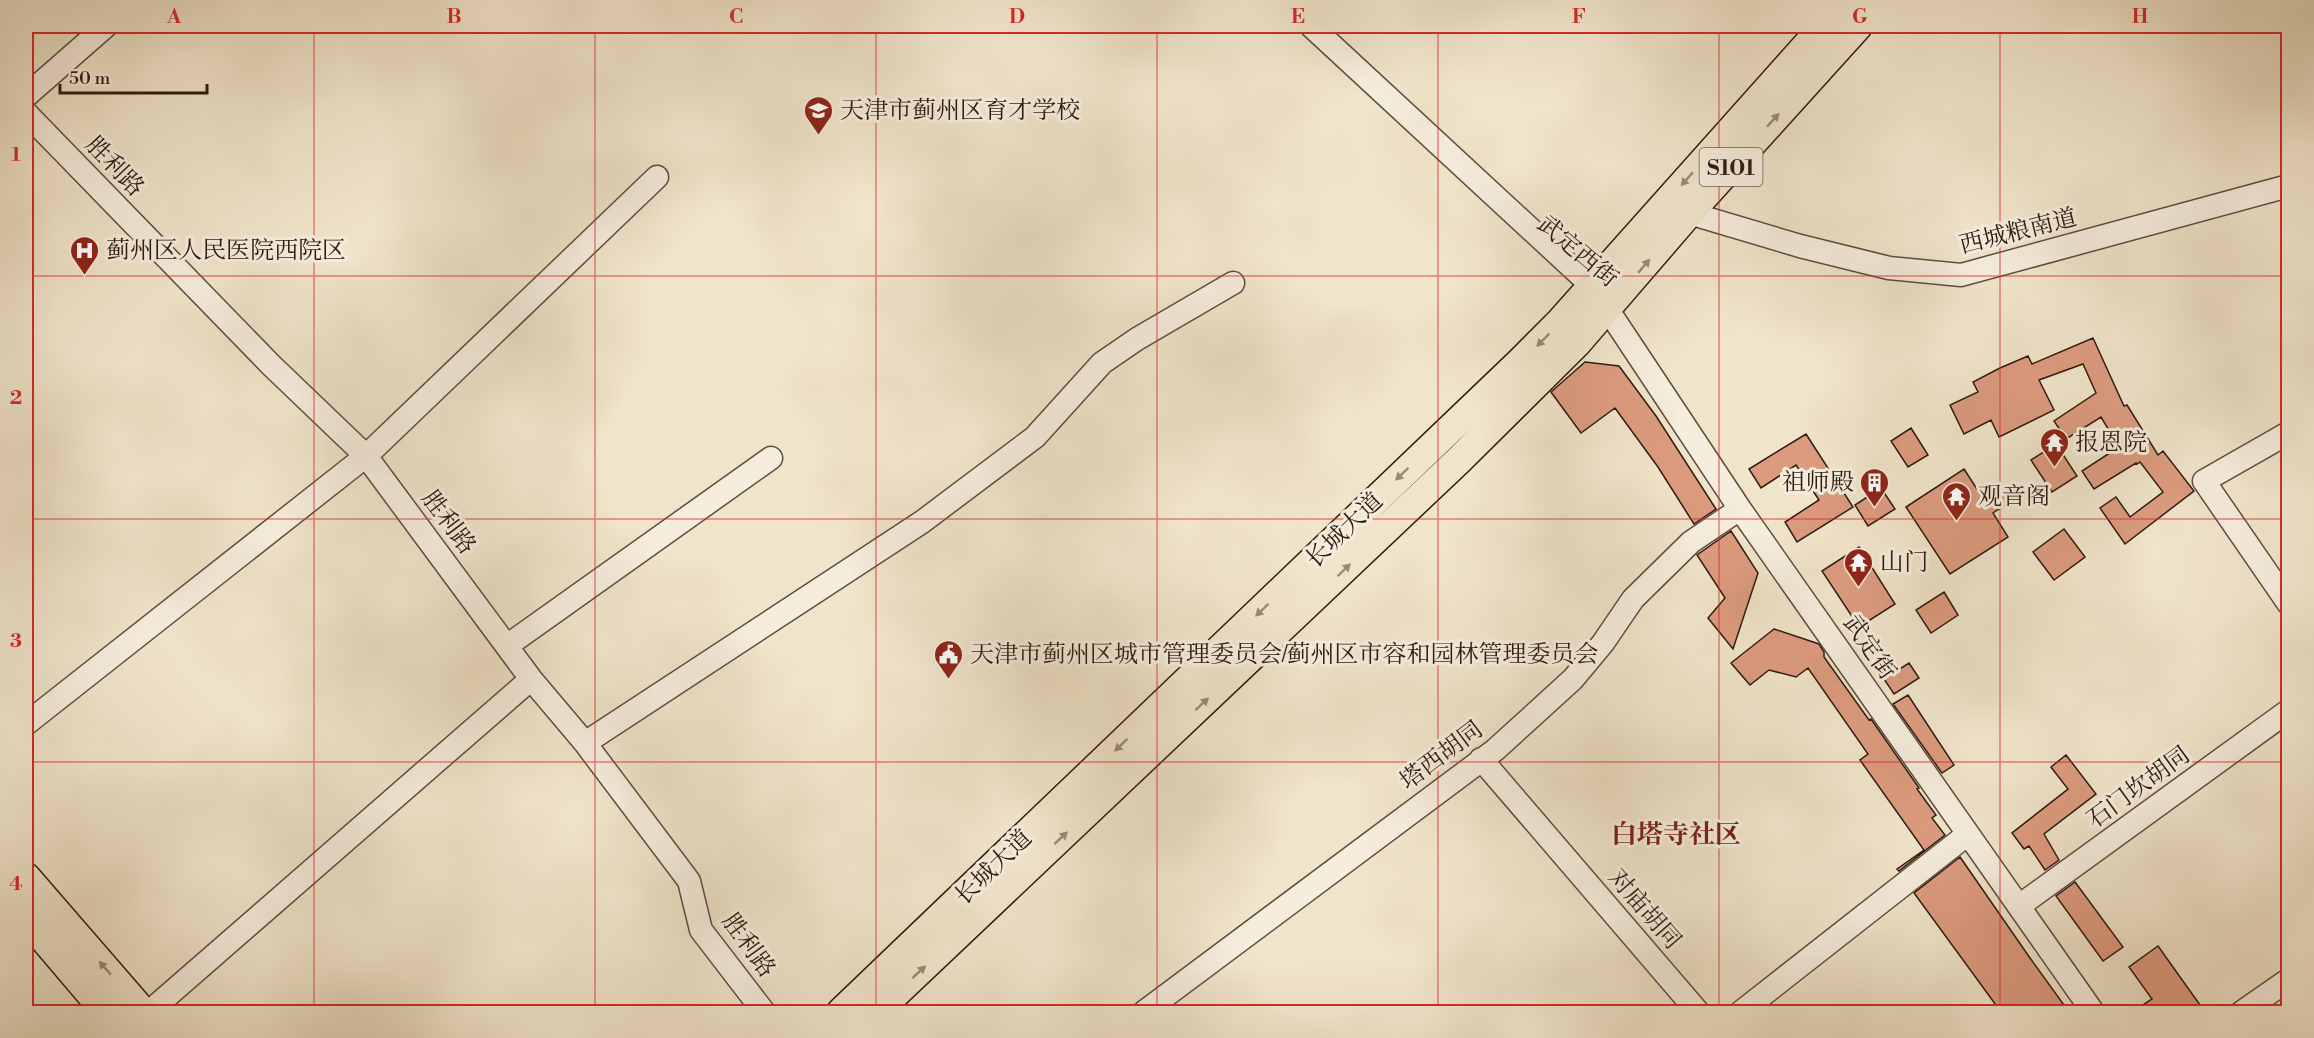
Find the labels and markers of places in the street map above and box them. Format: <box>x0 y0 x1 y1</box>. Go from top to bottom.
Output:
school or university icon: 天津市蓟州区育才学校 <box>803 94 835 136</box>
place label: 天津市蓟州区育才学校 <box>840 96 1080 126</box>
hospital icon: 蓟州区人民医院西院区 <box>69 234 101 276</box>
place label: 蓟州区人民医院西院区 <box>106 236 346 266</box>
temple icon: 报恩院 <box>2038 426 2070 468</box>
place label: 报恩院 <box>2075 428 2147 458</box>
building icon: 祖师殿 <box>1859 466 1891 508</box>
place label: 祖师殿 <box>1782 468 1854 498</box>
temple icon: 观音阁 <box>1941 480 1973 522</box>
place label: 观音阁 <box>1978 482 2050 512</box>
temple icon: 山门 <box>1843 546 1875 588</box>
place label: 山门 <box>1880 548 1928 578</box>
public building icon: 天津市蓟州区城市管理委员会/蓟州区市容和园林管理委员会 <box>933 638 965 680</box>
place label: 天津市蓟州区城市管理委员会/蓟州区市容和园林管理委员会 <box>970 640 1599 670</box>

